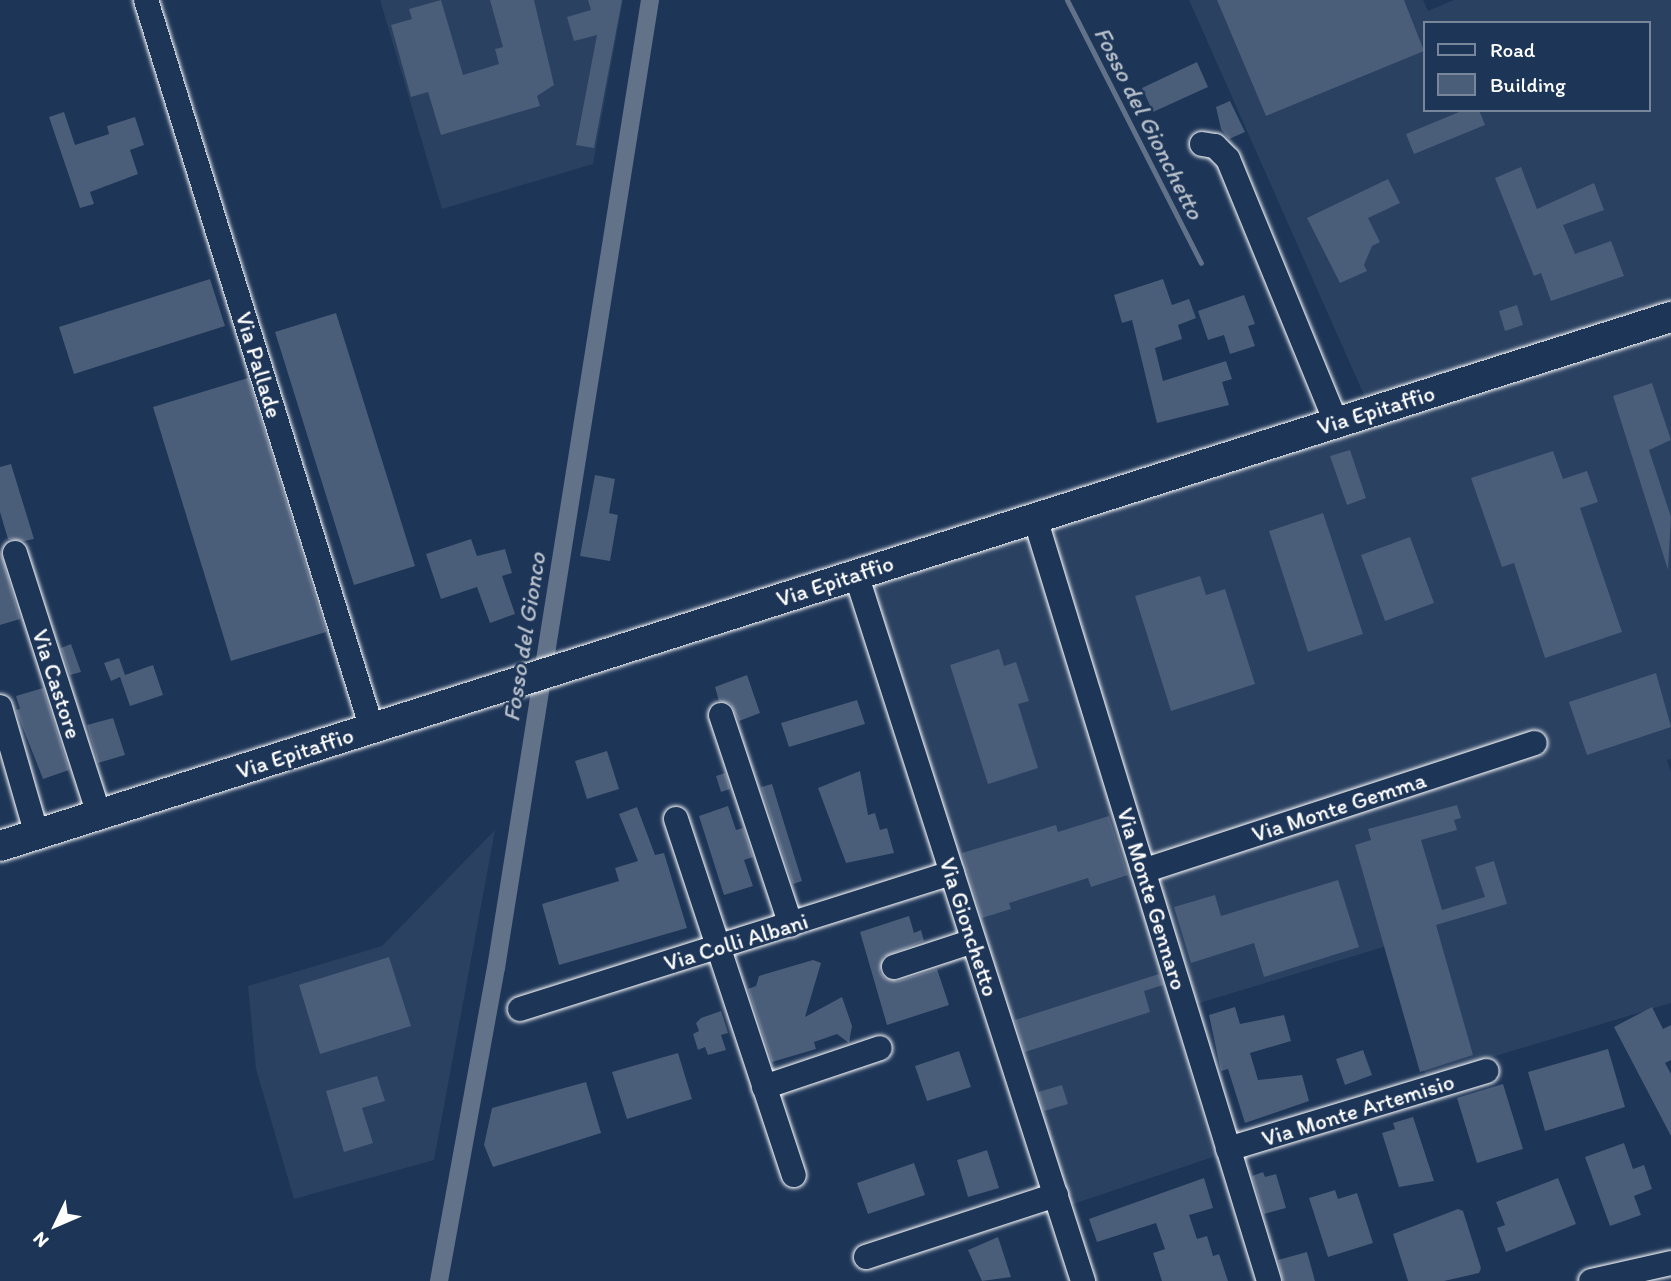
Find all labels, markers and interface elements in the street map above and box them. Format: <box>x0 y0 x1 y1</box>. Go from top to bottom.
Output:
legend <box>1422 21 1650 112</box>
water label: Fosso del Gionchetto <box>1088 22 1210 224</box>
text: Road <box>1490 37 1535 62</box>
text: Building <box>1490 72 1566 97</box>
street label: Via Pallade <box>230 309 288 421</box>
street label: Via Epitaffio <box>1314 379 1438 441</box>
street label: Via Epitaffio <box>773 549 897 613</box>
water label: Fosso del Gionco <box>496 550 552 724</box>
street label: Via Castore <box>26 626 88 742</box>
street label: Via Epitaffio <box>233 721 357 785</box>
street label: Via Monte Gemma <box>1249 766 1429 848</box>
street label: Via Monte Gennaro <box>1111 805 1193 993</box>
street label: Via Gionchetto <box>934 854 1004 1000</box>
street label: Via Colli Albani <box>660 907 812 977</box>
street label: Via Monte Artemisio <box>1258 1068 1458 1152</box>
north arrow <box>21 1190 91 1260</box>
text: N <box>28 1227 53 1253</box>

